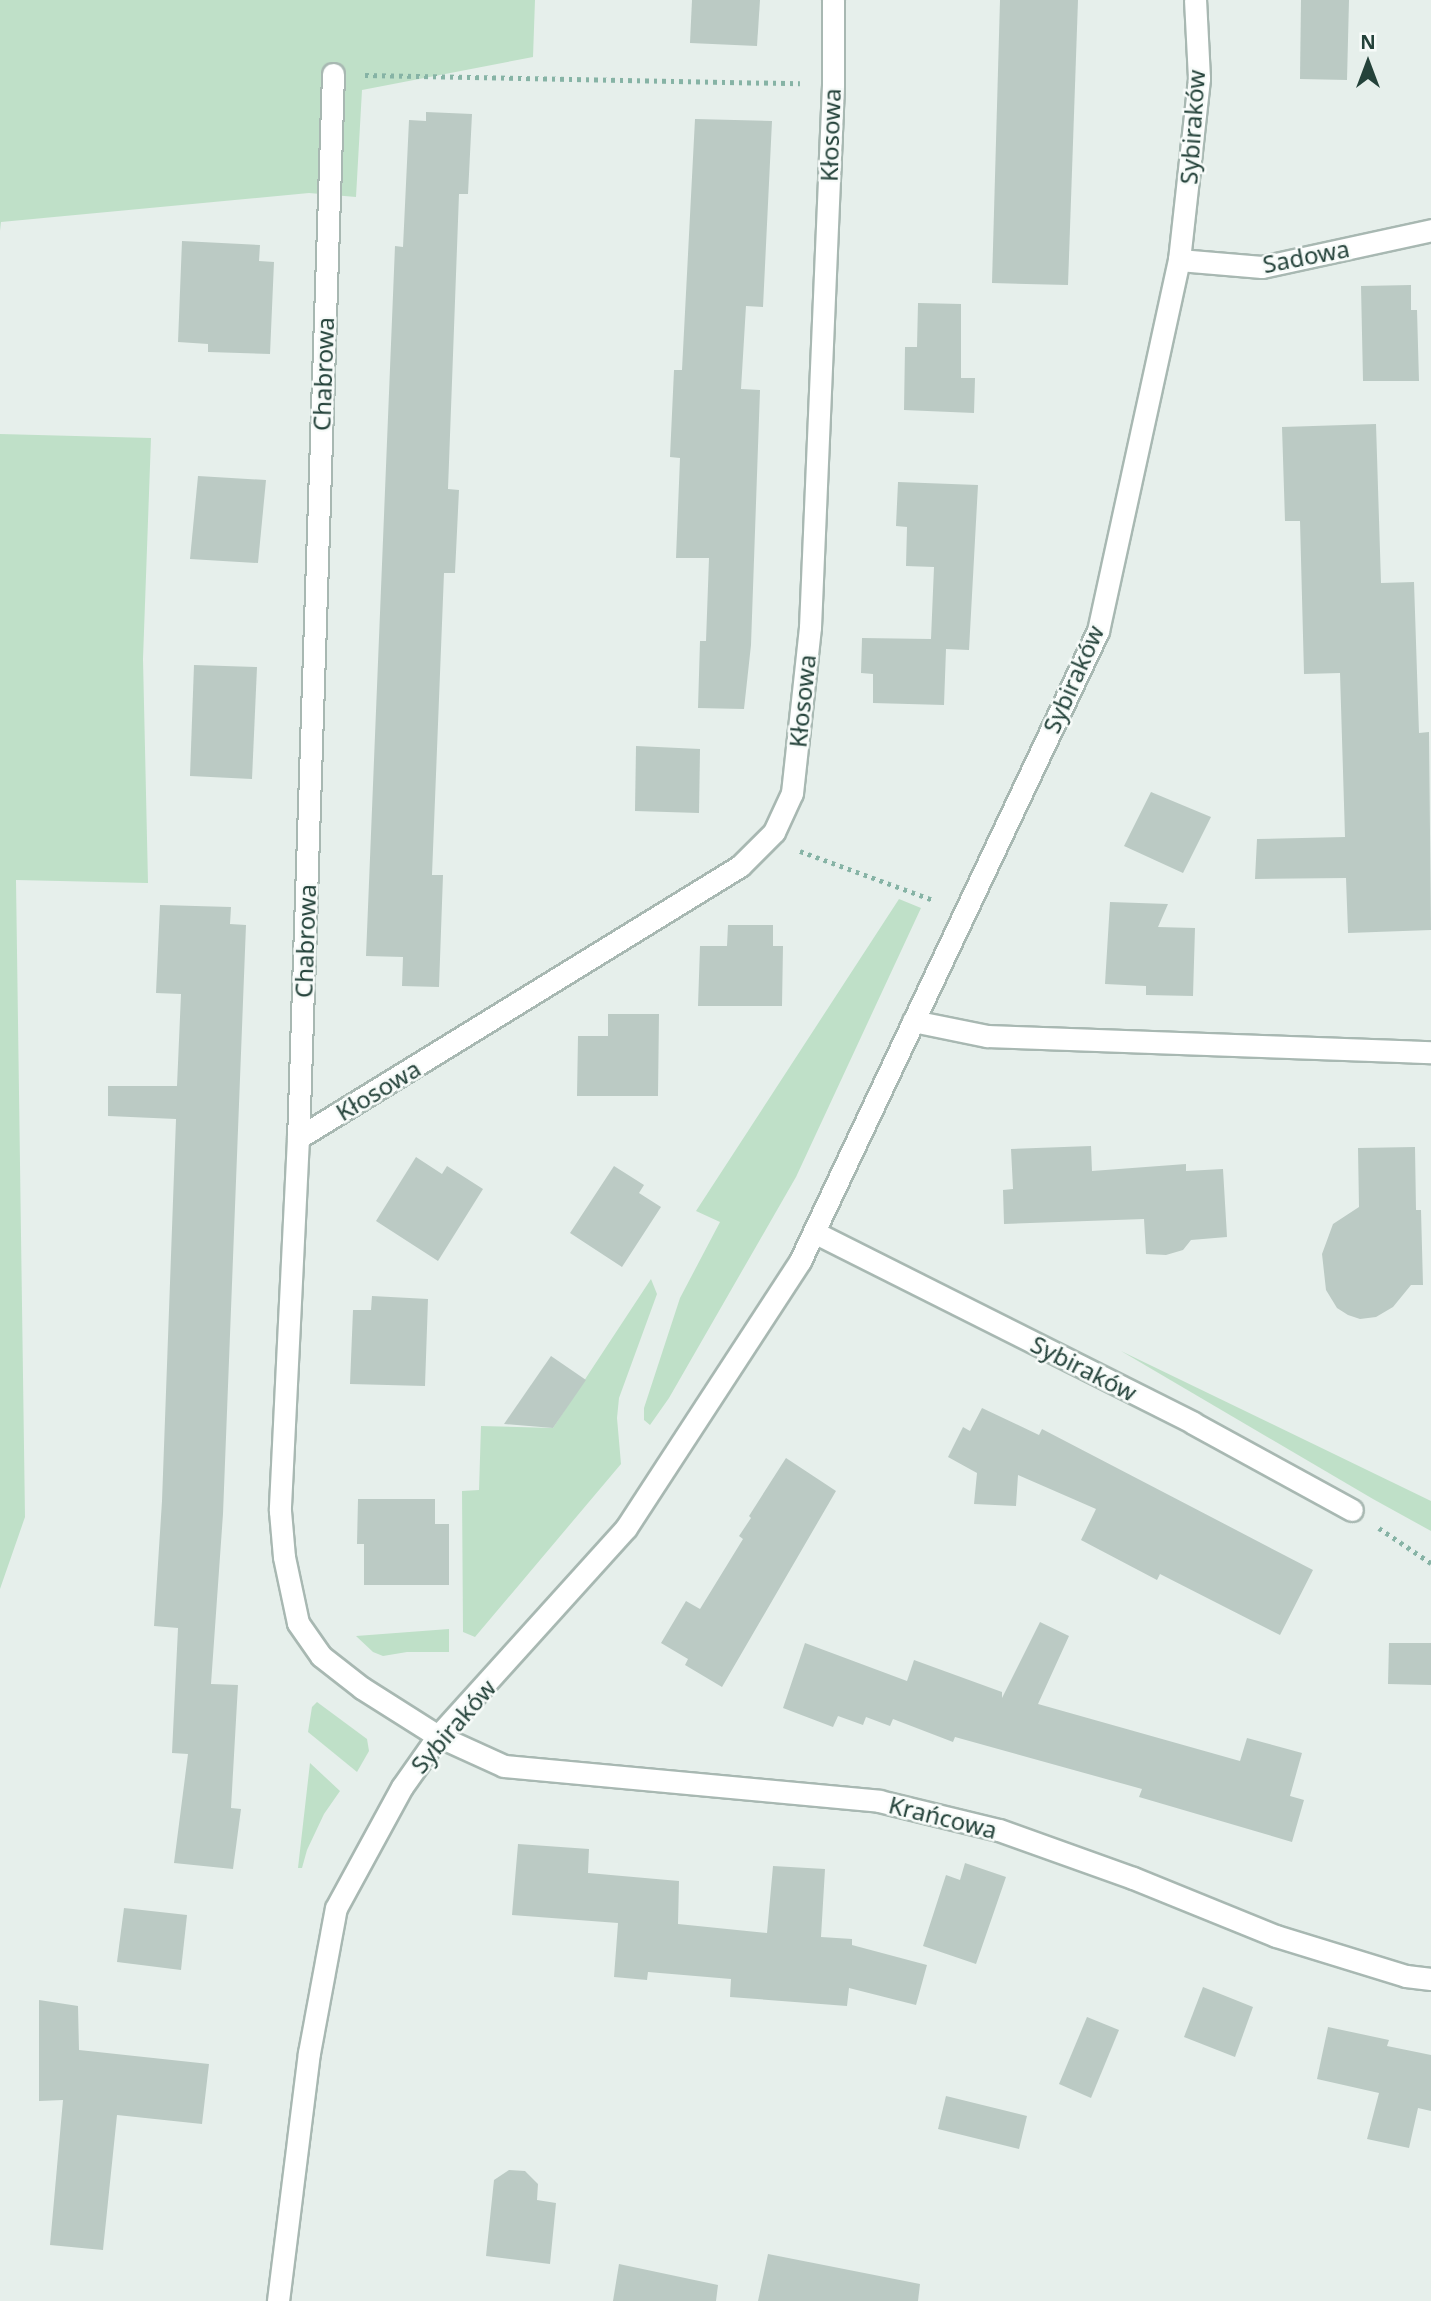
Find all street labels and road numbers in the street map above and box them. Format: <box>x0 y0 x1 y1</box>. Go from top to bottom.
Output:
street label: Sybiraków <box>1174 69 1210 185</box>
street label: Kłosowa <box>814 88 846 182</box>
street label: Sadowa <box>1260 233 1352 279</box>
street label: Chabrowa <box>307 317 339 431</box>
street label: Sybiraków <box>1036 621 1110 737</box>
street label: Kłosowa <box>783 653 821 749</box>
street label: Chabrowa <box>289 884 321 998</box>
street label: Kłosowa <box>331 1054 425 1126</box>
street label: Sybiraków <box>1026 1329 1142 1407</box>
street label: Sybiraków <box>404 1673 502 1779</box>
street label: Krańcowa <box>886 1790 1000 1844</box>

